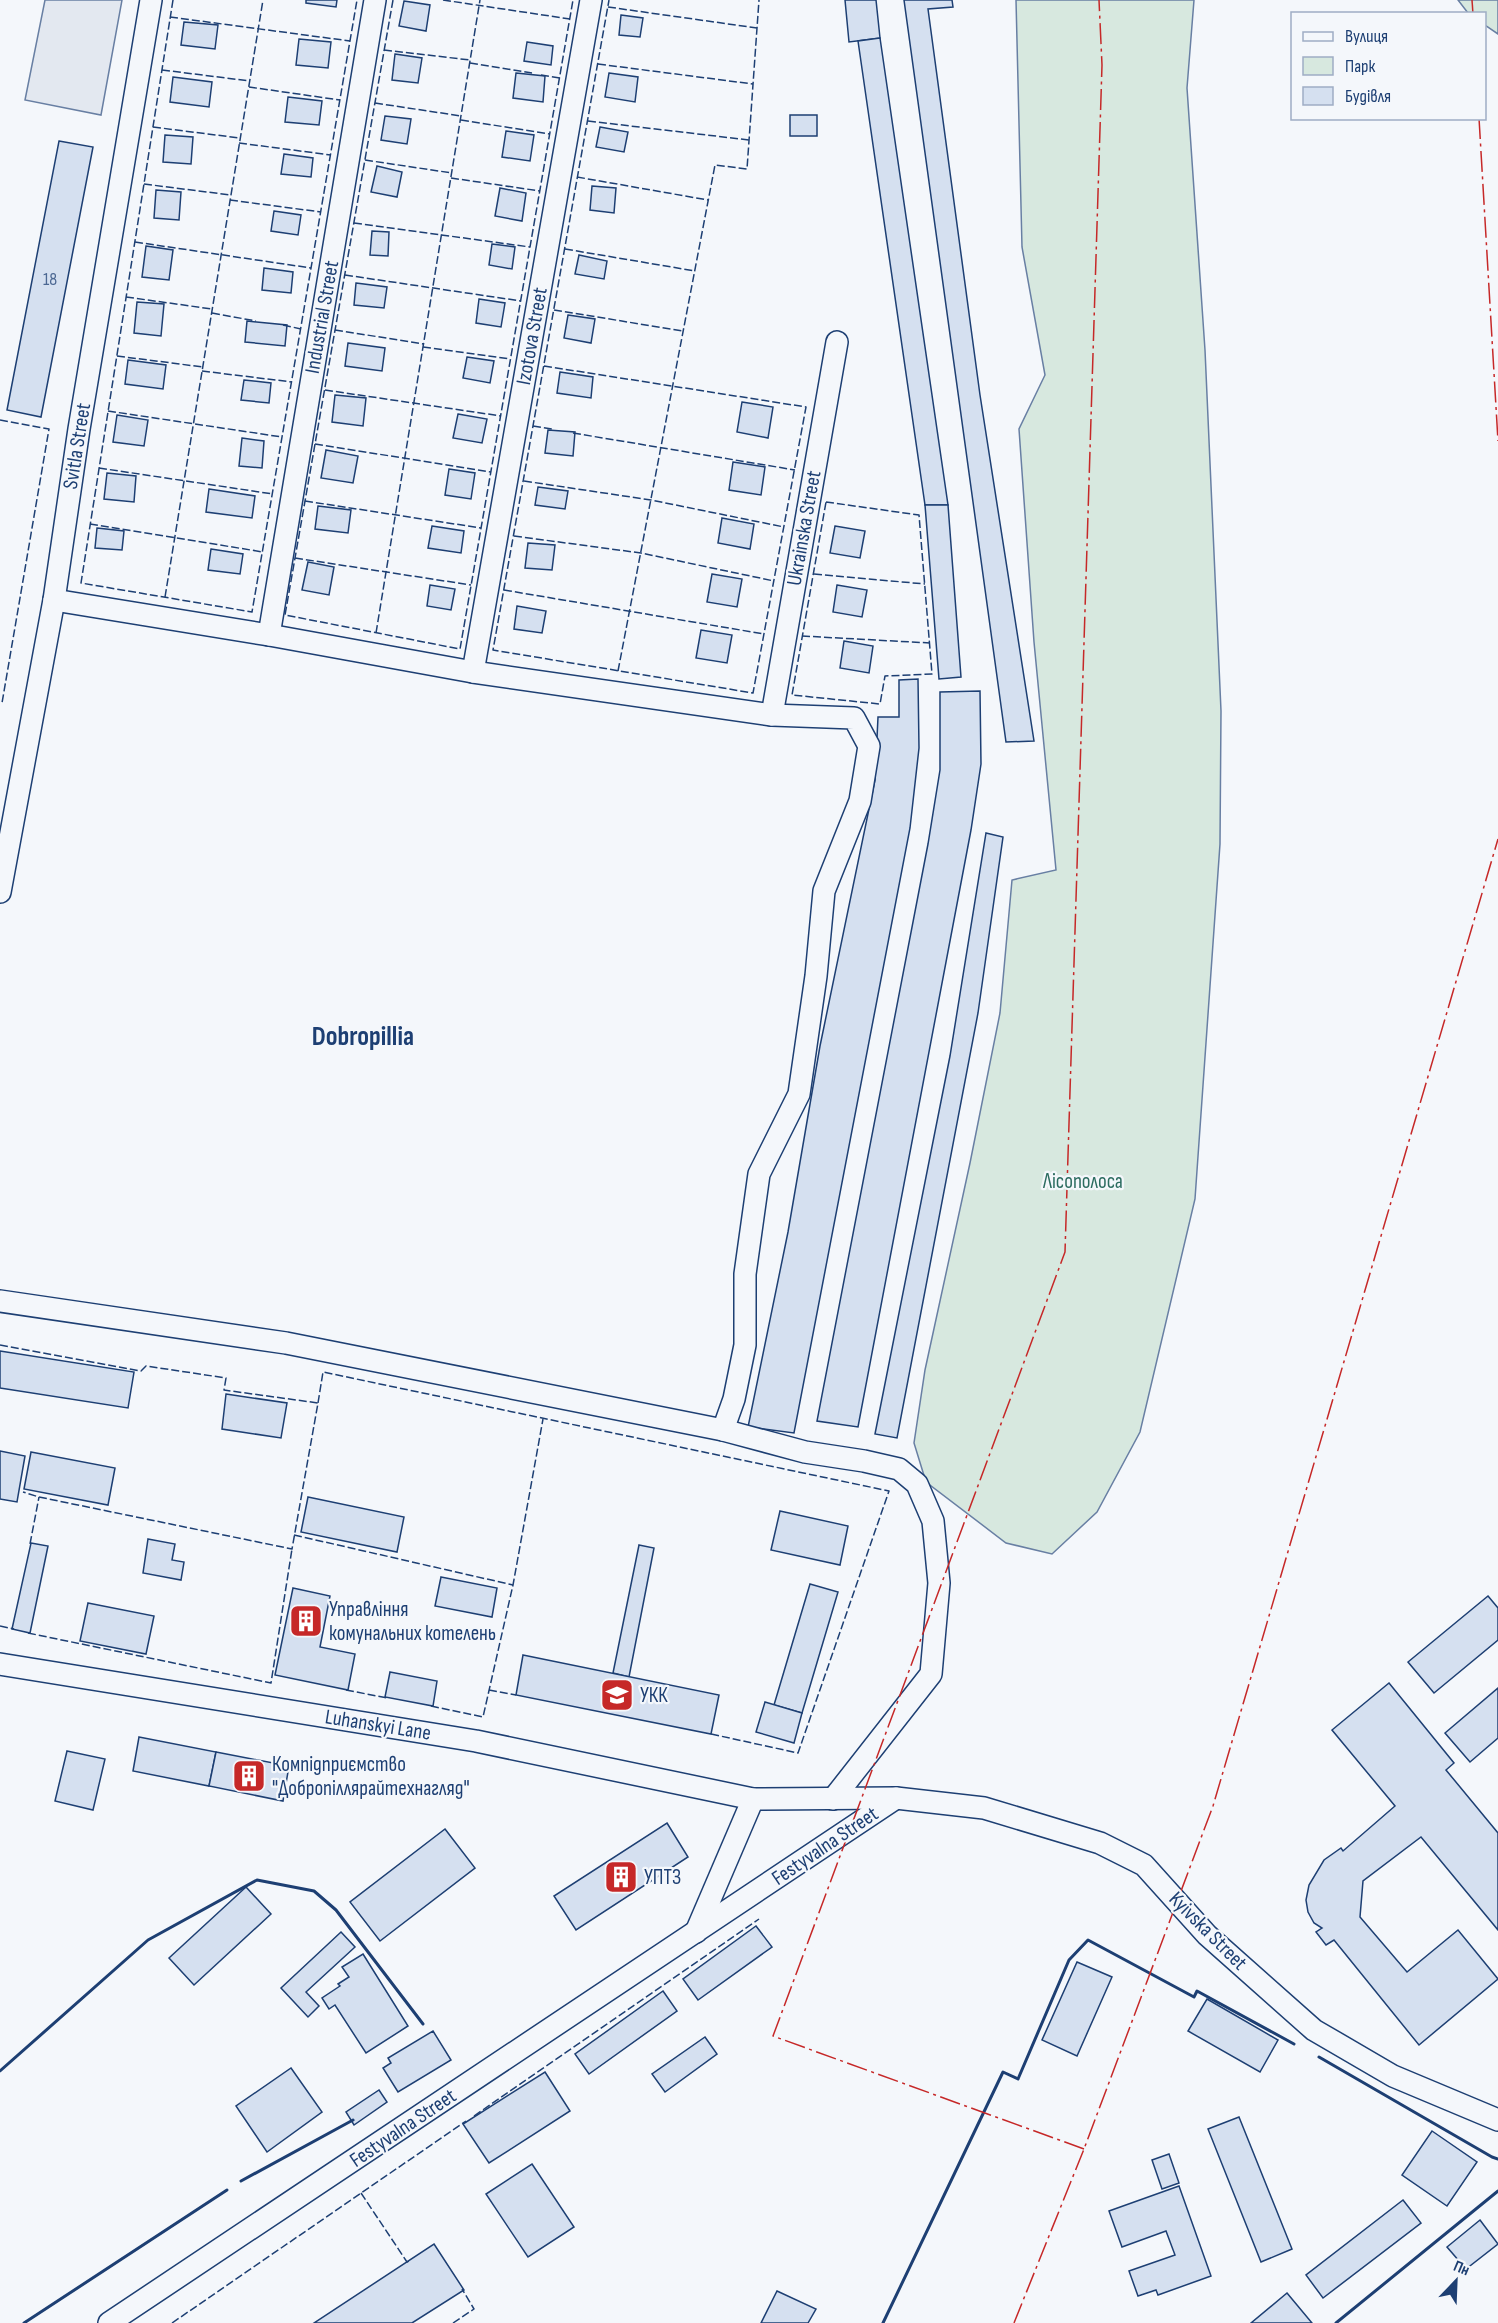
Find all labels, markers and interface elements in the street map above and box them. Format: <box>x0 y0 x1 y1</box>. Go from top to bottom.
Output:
legend <box>1291 12 1486 120</box>
text: Вулиця <box>1345 26 1388 47</box>
text: Парк <box>1345 56 1376 77</box>
text: Будівля <box>1345 86 1391 107</box>
street label: Industrial Street <box>300 259 344 375</box>
house number: 18 <box>43 269 57 290</box>
street label: Izotova Street <box>511 285 553 387</box>
street label: Svitla Street <box>58 401 96 491</box>
street label: Ukrainska Street <box>782 469 826 587</box>
district label: Dobropillia <box>312 1021 414 1053</box>
park label: Лісополоса <box>1042 1169 1123 1194</box>
place label: Управління комунальних котелень <box>329 1597 496 1646</box>
building icon: Управління комунальних котелень <box>288 1603 324 1639</box>
school or university icon: УКК <box>599 1677 635 1713</box>
place label: УКК <box>640 1683 668 1708</box>
street label: Luhanskyi Lane <box>323 1704 433 1746</box>
place label: Компідприємство "Добропіллярайтехнагляд" <box>272 1752 470 1801</box>
building icon: Компідприємство "Добропіллярайтехнагляд" <box>231 1758 267 1794</box>
street label: Festyvalna Street <box>767 1801 883 1891</box>
building icon: УПТЗ <box>603 1859 639 1895</box>
place label: УПТЗ <box>644 1865 681 1890</box>
street label: Kyivska Street <box>1164 1887 1252 1975</box>
street label: Festyvalna Street <box>345 2083 461 2173</box>
north arrow <box>1426 2251 1486 2311</box>
text: Пн <box>1450 2257 1472 2280</box>

